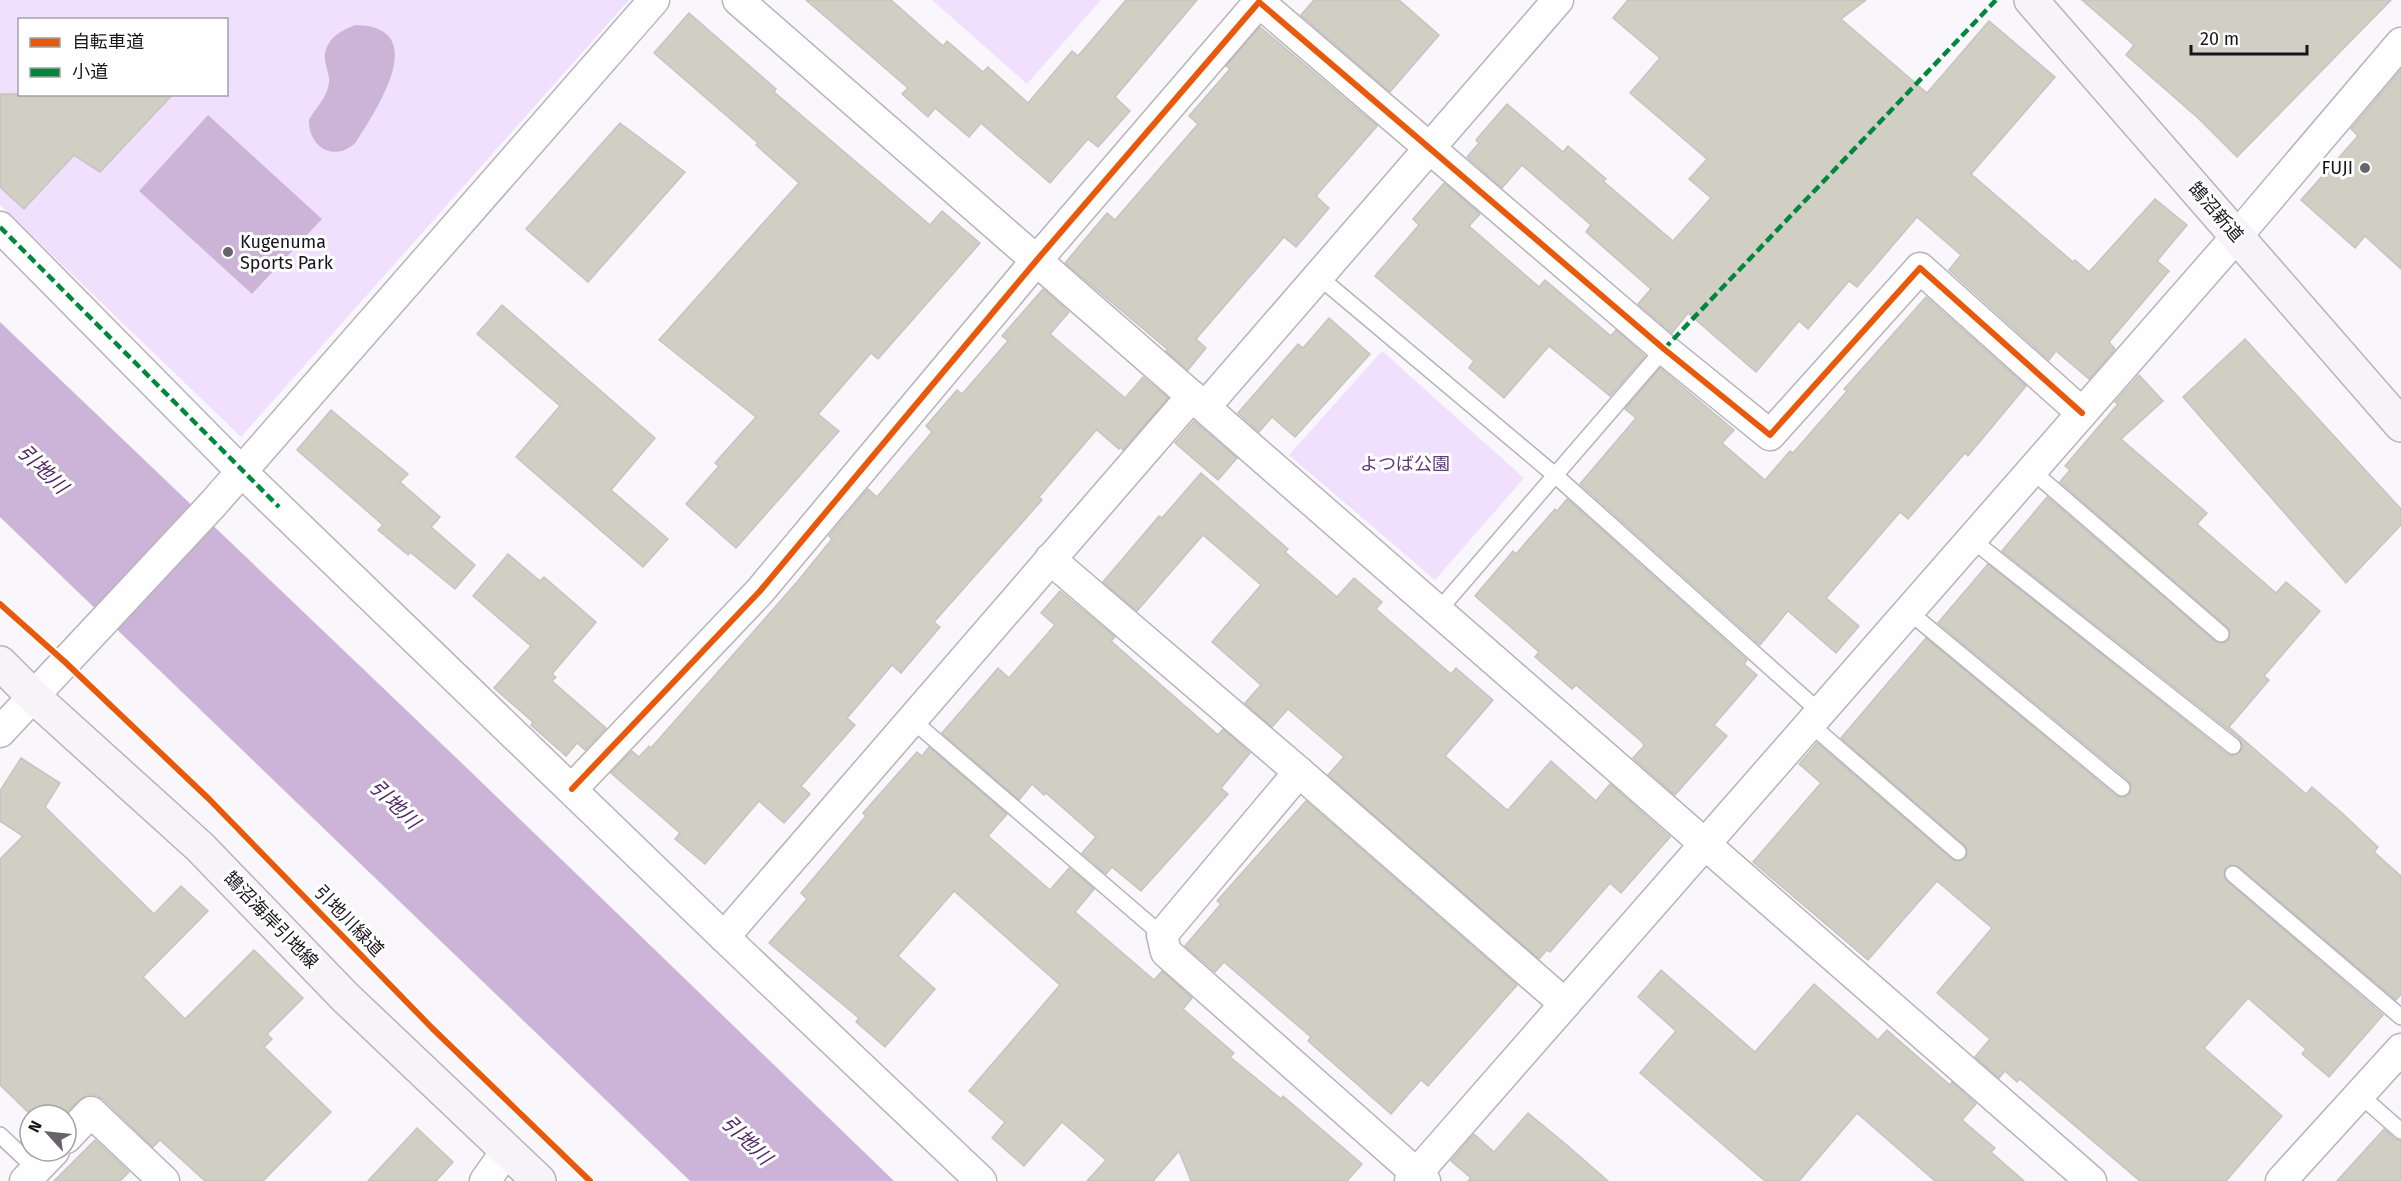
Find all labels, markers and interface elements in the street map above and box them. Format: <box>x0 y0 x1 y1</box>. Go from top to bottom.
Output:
legend <box>18 18 228 96</box>
scale bar <box>2191 18 2306 56</box>
text: 20 m <box>2200 28 2239 50</box>
text: 自転車道 <box>72 31 144 53</box>
text: 小道 <box>72 61 108 83</box>
place label: FUJI <box>2322 157 2353 179</box>
marker: FUJI <box>2358 161 2372 175</box>
street label: 鵠沼新道 <box>2184 178 2248 246</box>
place label: Kugenuma Sports Park <box>240 231 334 274</box>
marker: Kugenuma Sports Park <box>221 245 235 259</box>
water label: 引地川 <box>13 440 74 500</box>
park label: よつば公園 <box>1360 453 1450 475</box>
water label: 引地川 <box>365 775 426 835</box>
street label: 鵠沼海岸引地線 <box>219 867 323 973</box>
street label: 引地川緑道 <box>310 881 388 961</box>
north arrow <box>18 1103 78 1163</box>
water label: 引地川 <box>717 1111 778 1171</box>
text: N <box>24 1117 46 1135</box>

